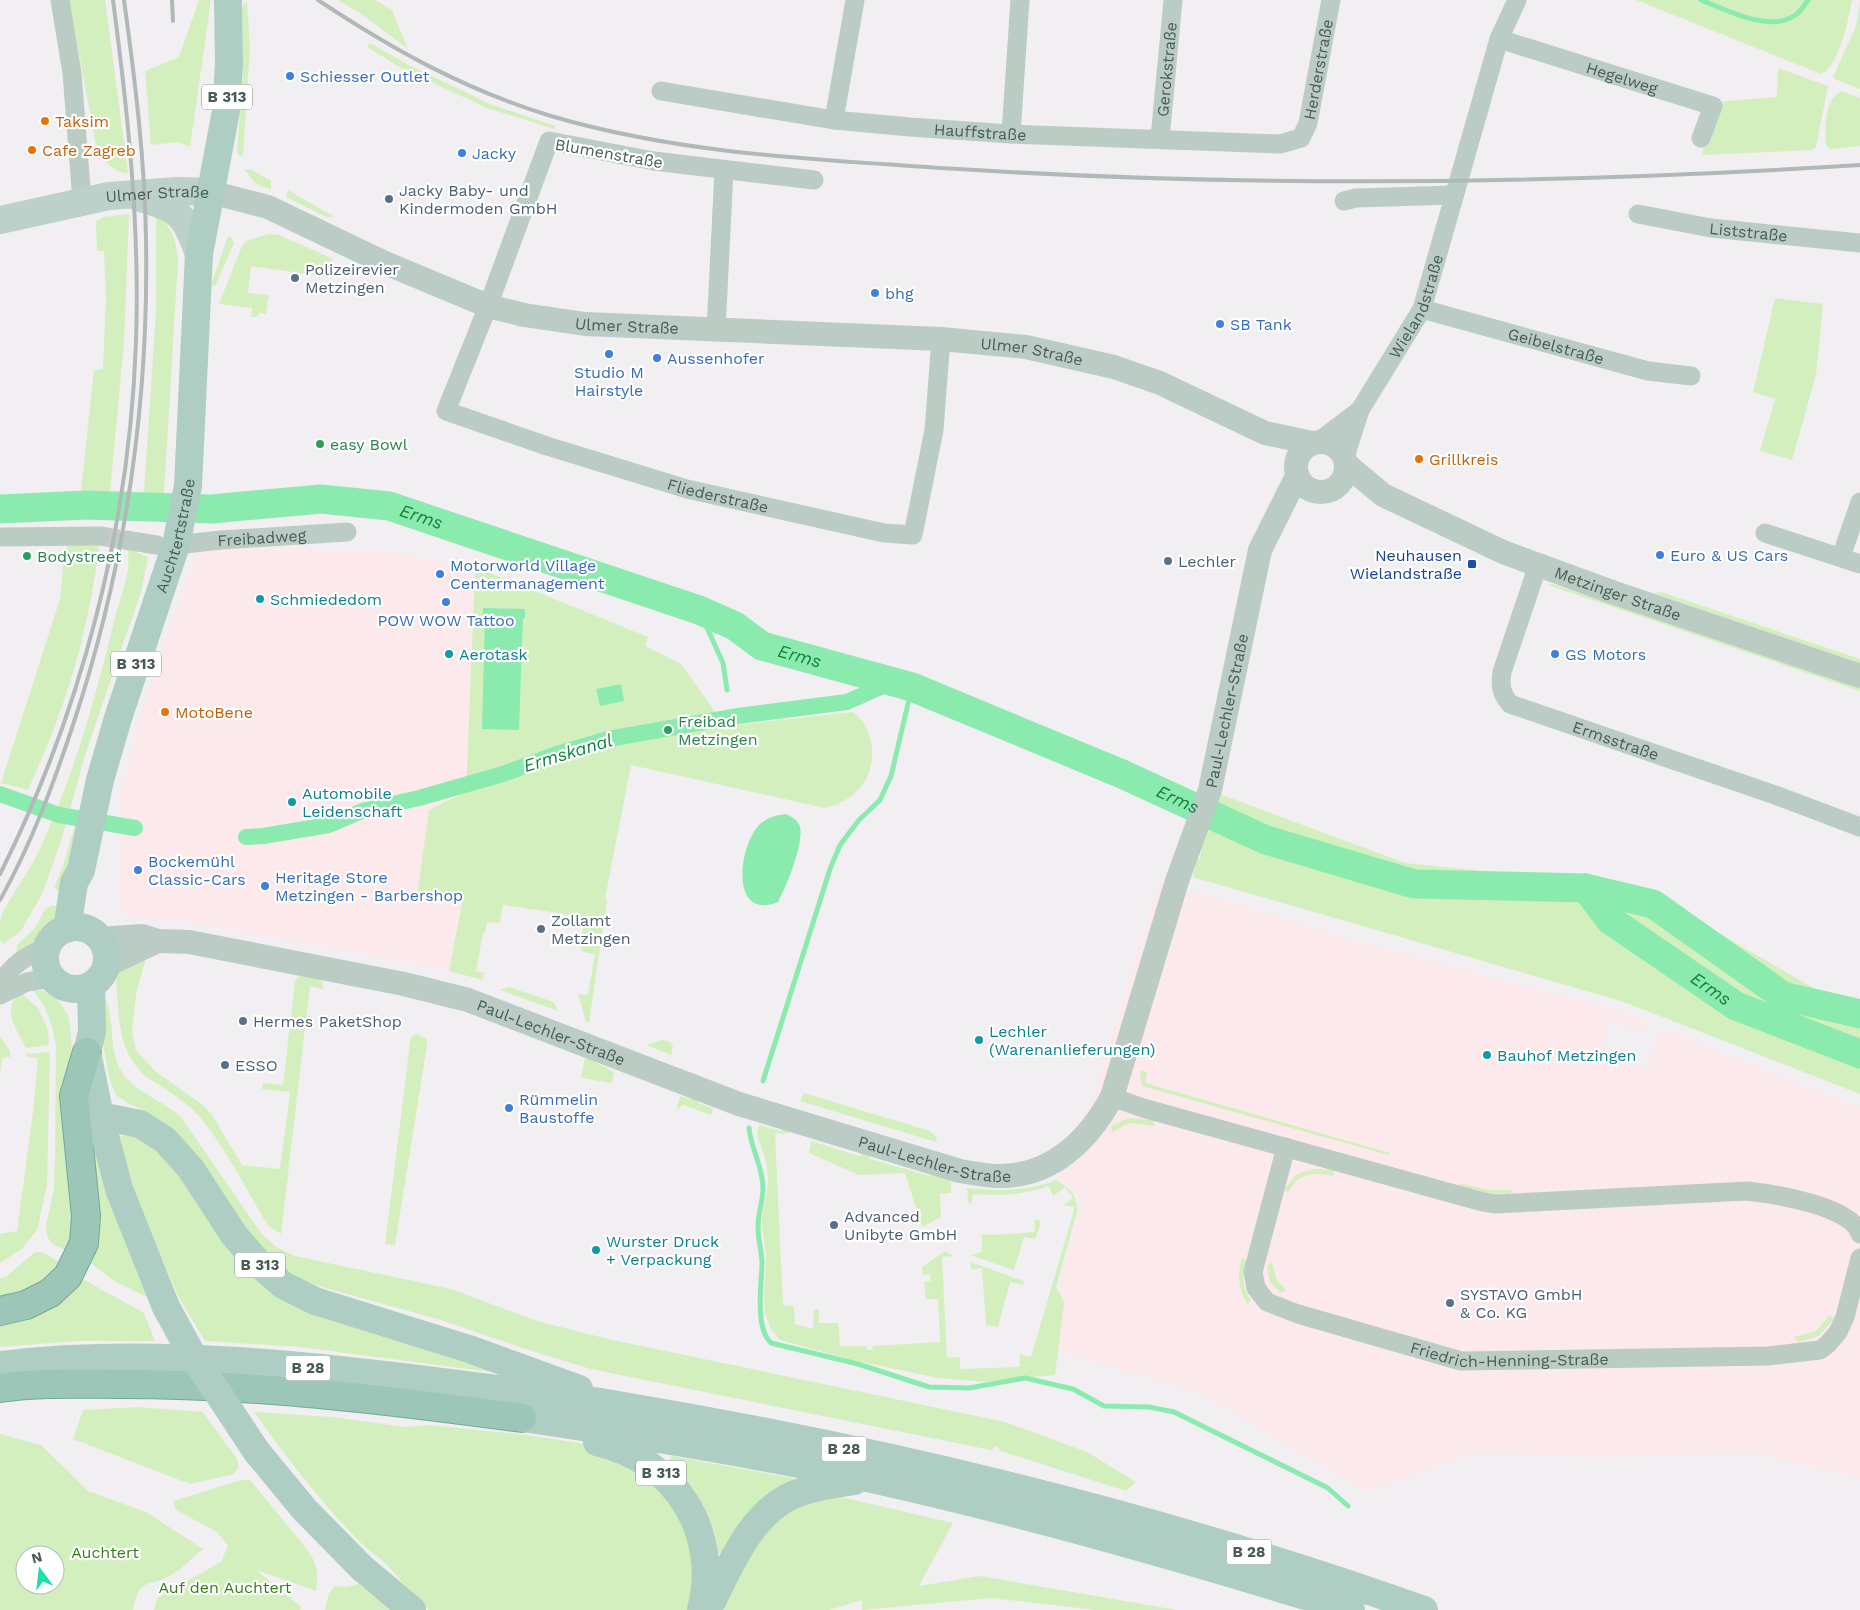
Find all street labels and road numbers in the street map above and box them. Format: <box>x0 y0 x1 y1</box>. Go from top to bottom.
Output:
street label: Herderstraße <box>1300 18 1337 122</box>
street label: Gerokstraße <box>1153 21 1181 118</box>
street label: Hegelweg <box>1584 58 1661 98</box>
road number: B 313 <box>202 84 252 110</box>
street label: Hauffstraße <box>933 120 1027 145</box>
street label: Blumenstraße <box>553 135 664 172</box>
street label: Ulmer Straße <box>105 182 209 206</box>
street label: Liststraße <box>1708 219 1789 246</box>
street label: Wielandstraße <box>1385 252 1447 362</box>
street label: Ulmer Straße <box>574 314 679 338</box>
street label: Geibelstraße <box>1506 324 1606 369</box>
street label: Ulmer Straße <box>980 334 1085 370</box>
street label: Fliederstraße <box>665 475 770 517</box>
street label: Auchtertstraße <box>152 478 198 596</box>
street label: Freibadweg <box>217 526 307 550</box>
street label: Metzinger Straße <box>1552 563 1684 625</box>
street label: Paul-Lechler-Straße <box>1202 632 1252 790</box>
road number: B 313 <box>111 652 161 676</box>
street label: Ermsstraße <box>1570 717 1661 764</box>
street label: Paul-Lechler-Straße <box>474 995 628 1069</box>
street label: Paul-Lechler-Straße <box>856 1132 1012 1186</box>
road number: B 313 <box>235 1252 285 1278</box>
street label: Friedrich-Henning-Straße <box>1408 1338 1609 1371</box>
road number: B 28 <box>286 1356 330 1380</box>
road number: B 28 <box>822 1436 866 1462</box>
road number: B 313 <box>636 1460 686 1486</box>
road number: B 28 <box>1226 1540 1272 1564</box>

